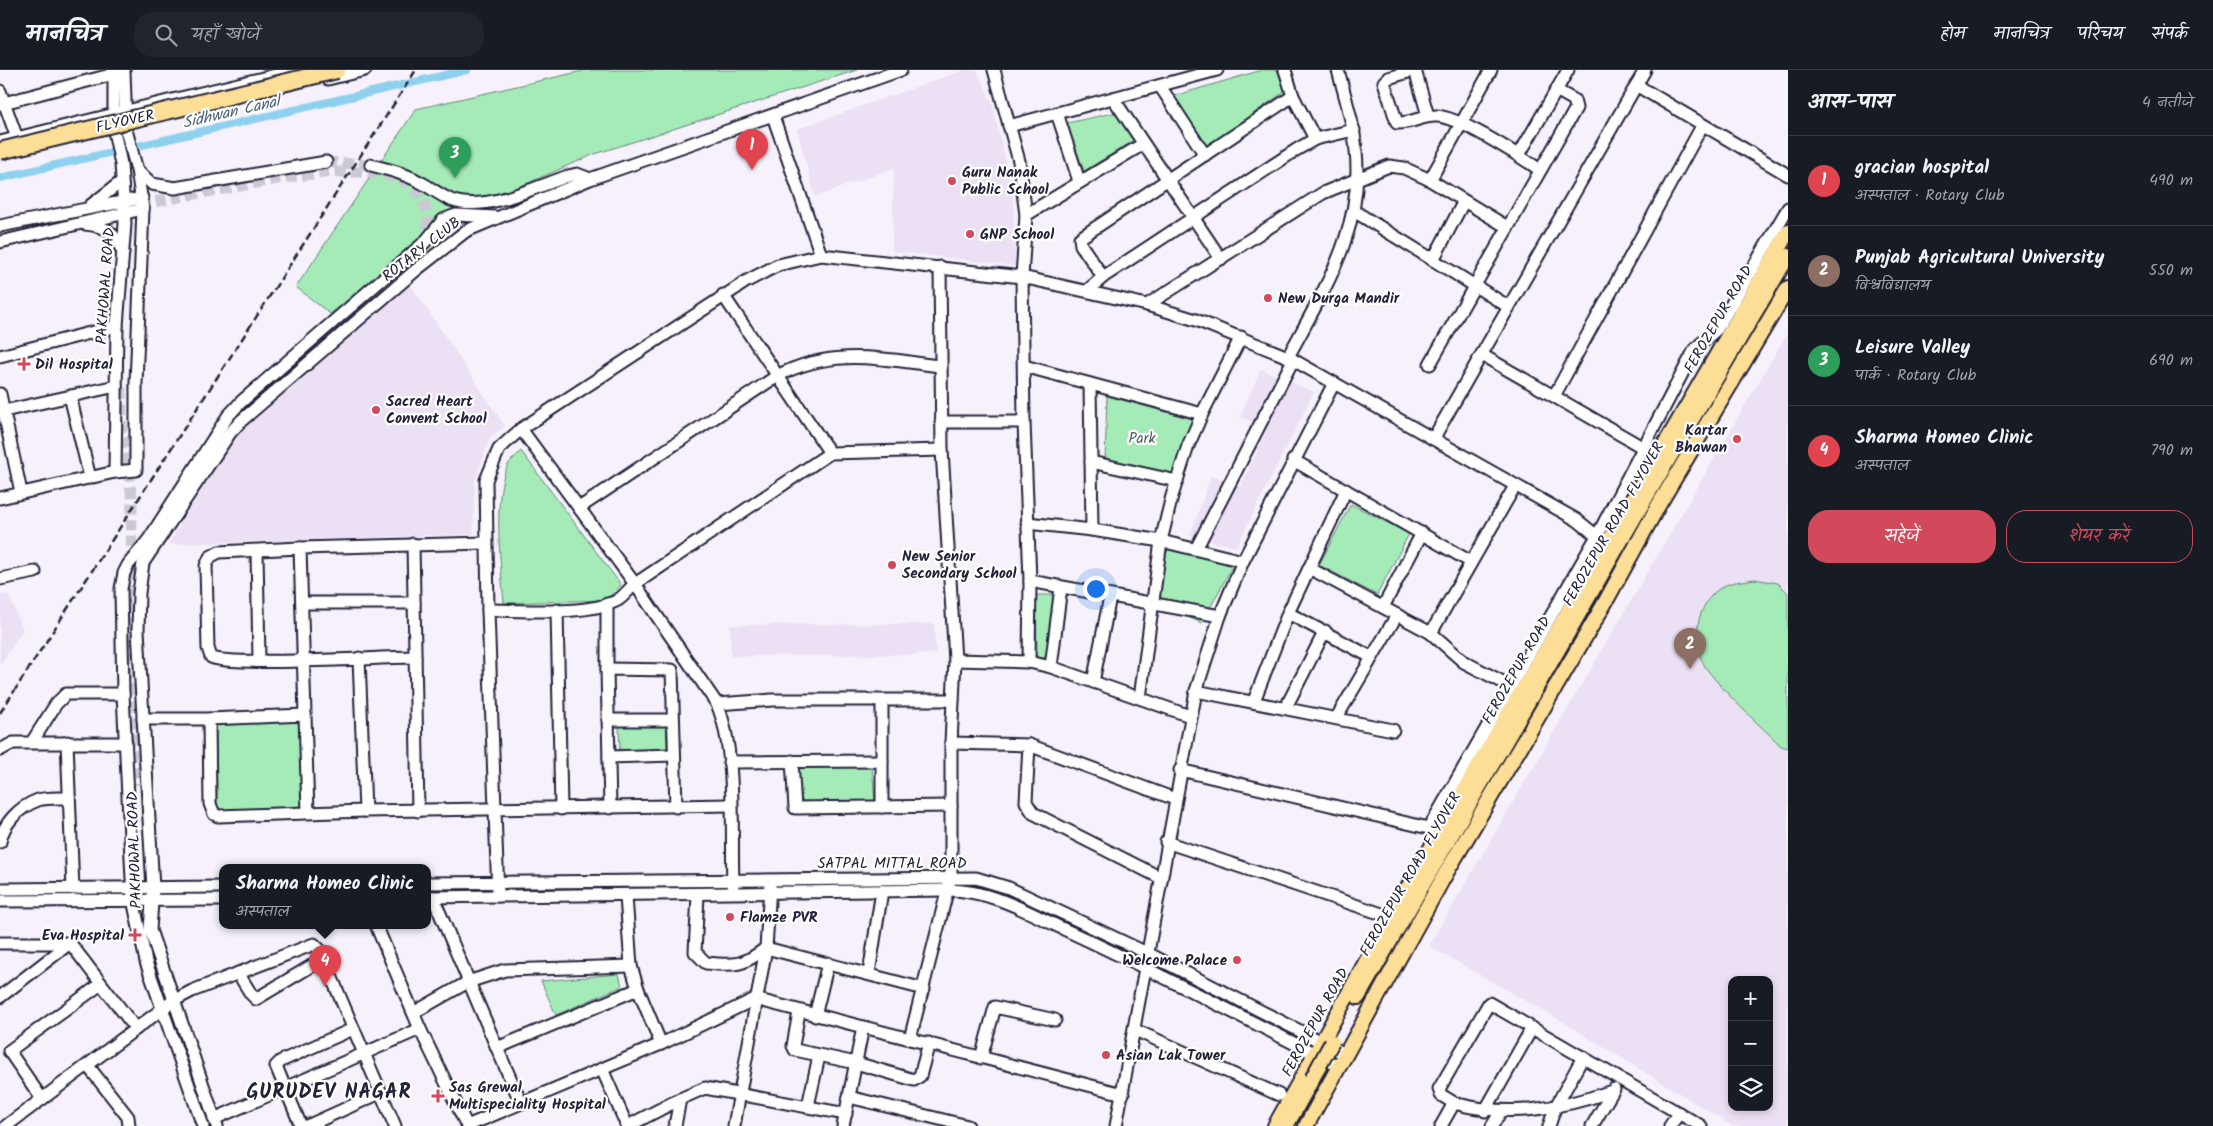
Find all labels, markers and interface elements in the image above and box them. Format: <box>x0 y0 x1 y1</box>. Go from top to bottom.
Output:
search box <box>134 12 484 57</box>
text: मानचित्र <box>25 15 104 54</box>
text: यहाँ खोजें <box>192 20 260 50</box>
text: होम <box>1940 20 1965 49</box>
text: मानचित्र <box>1993 20 2049 49</box>
text: परिचय <box>2077 20 2123 49</box>
text: संपर्क <box>2151 20 2188 49</box>
icon: search <box>152 21 180 49</box>
text: आस-पास <box>1808 86 1892 119</box>
water label: Sidhwan Canal <box>180 88 285 136</box>
text: 4 नतीजे <box>2142 90 2193 115</box>
street label: FLYOVER <box>94 104 157 140</box>
pin: 1 <box>736 129 768 170</box>
pin: 3 <box>439 137 471 178</box>
text: gracian hospital <box>1855 153 1989 183</box>
place label: Guru Nanak Public School <box>962 161 1049 202</box>
text: 1 <box>1822 168 1826 193</box>
text: 490 m <box>2149 168 2193 193</box>
marker: Guru Nanak Public School <box>946 175 958 187</box>
text: अस्पताल · Rotary Club <box>1855 183 2004 208</box>
street label: ROTARY CLUB <box>377 211 466 288</box>
place label: GNP School <box>980 223 1054 247</box>
street label: PAKHOWAL ROAD <box>90 226 122 345</box>
marker: GNP School <box>964 228 976 240</box>
text: Punjab Agricultural University <box>1855 243 2104 273</box>
text: 2 <box>1819 258 1829 283</box>
text: 550 m <box>2149 258 2193 283</box>
street label: FEROZEPUR ROAD <box>1678 261 1760 378</box>
text: विश्वविद्यालय <box>1855 273 1930 298</box>
place label: New Durga Mandir <box>1278 287 1400 311</box>
marker: New Durga Mandir <box>1262 292 1274 304</box>
text: Leisure Valley <box>1855 333 1970 363</box>
text: 3 <box>1820 348 1828 373</box>
text: 690 m <box>2149 348 2193 373</box>
place label: Dil Hospital <box>35 353 113 377</box>
marker: Dil Hospital <box>17 357 31 371</box>
text: पार्क · Rotary Club <box>1855 363 1976 388</box>
place label: Sacred Heart Convent School <box>386 390 487 431</box>
marker: Sacred Heart Convent School <box>370 404 382 416</box>
place label: Kartar Bhawan <box>1675 419 1728 460</box>
text: Sharma Homeo Clinic <box>1855 423 2034 453</box>
park label: Park <box>1128 427 1157 451</box>
marker: Kartar Bhawan <box>1731 433 1743 445</box>
street label: FEROZEPUR ROAD FLYOVER <box>1557 437 1671 611</box>
text: 4 <box>1820 438 1828 463</box>
text: 790 m <box>2151 438 2193 463</box>
text: अस्पताल <box>1855 453 1909 478</box>
button: सहेजें <box>1808 510 1996 563</box>
button: शेयर करें <box>2006 510 2193 563</box>
place label: New Senior Secondary School <box>902 545 1017 586</box>
marker: New Senior Secondary School <box>886 559 898 571</box>
your location <box>1083 576 1109 602</box>
street label: FEROZEPUR ROAD <box>1476 612 1558 729</box>
pin: 2 <box>1674 628 1706 669</box>
street label: FEROZEPUR ROAD FLYOVER <box>1354 787 1468 961</box>
street label: PAKHOWAL ROAD <box>121 791 149 909</box>
street label: SATPAL MITTAL ROAD <box>817 852 967 876</box>
popup <box>219 864 431 929</box>
text: Sharma Homeo Clinic <box>236 869 414 899</box>
text: अस्पताल <box>236 899 289 924</box>
place label: Flamze PVR <box>740 906 818 930</box>
marker: Flamze PVR <box>724 911 736 923</box>
place label: Eva Hospital <box>42 924 124 948</box>
marker: Eva Hospital <box>128 928 142 942</box>
pin: 4 <box>309 945 341 986</box>
place label: Welcome Palace <box>1122 949 1228 973</box>
marker: Welcome Palace <box>1231 954 1243 966</box>
street label: FEROZEPUR ROAD <box>1276 963 1356 1081</box>
map controls <box>1728 976 1773 1111</box>
button: + <box>1728 976 1773 1021</box>
button: − <box>1728 1021 1773 1066</box>
place label: Asian Lak Tower <box>1116 1044 1226 1068</box>
marker: Asian Lak Tower <box>1100 1049 1112 1061</box>
button: layers <box>1728 1066 1773 1111</box>
place label: Sas Grewal Multispeciality Hospital <box>449 1076 606 1117</box>
district label: GURUDEV NAGAR <box>246 1077 412 1109</box>
marker: Sas Grewal Multispeciality Hospital <box>431 1089 445 1103</box>

